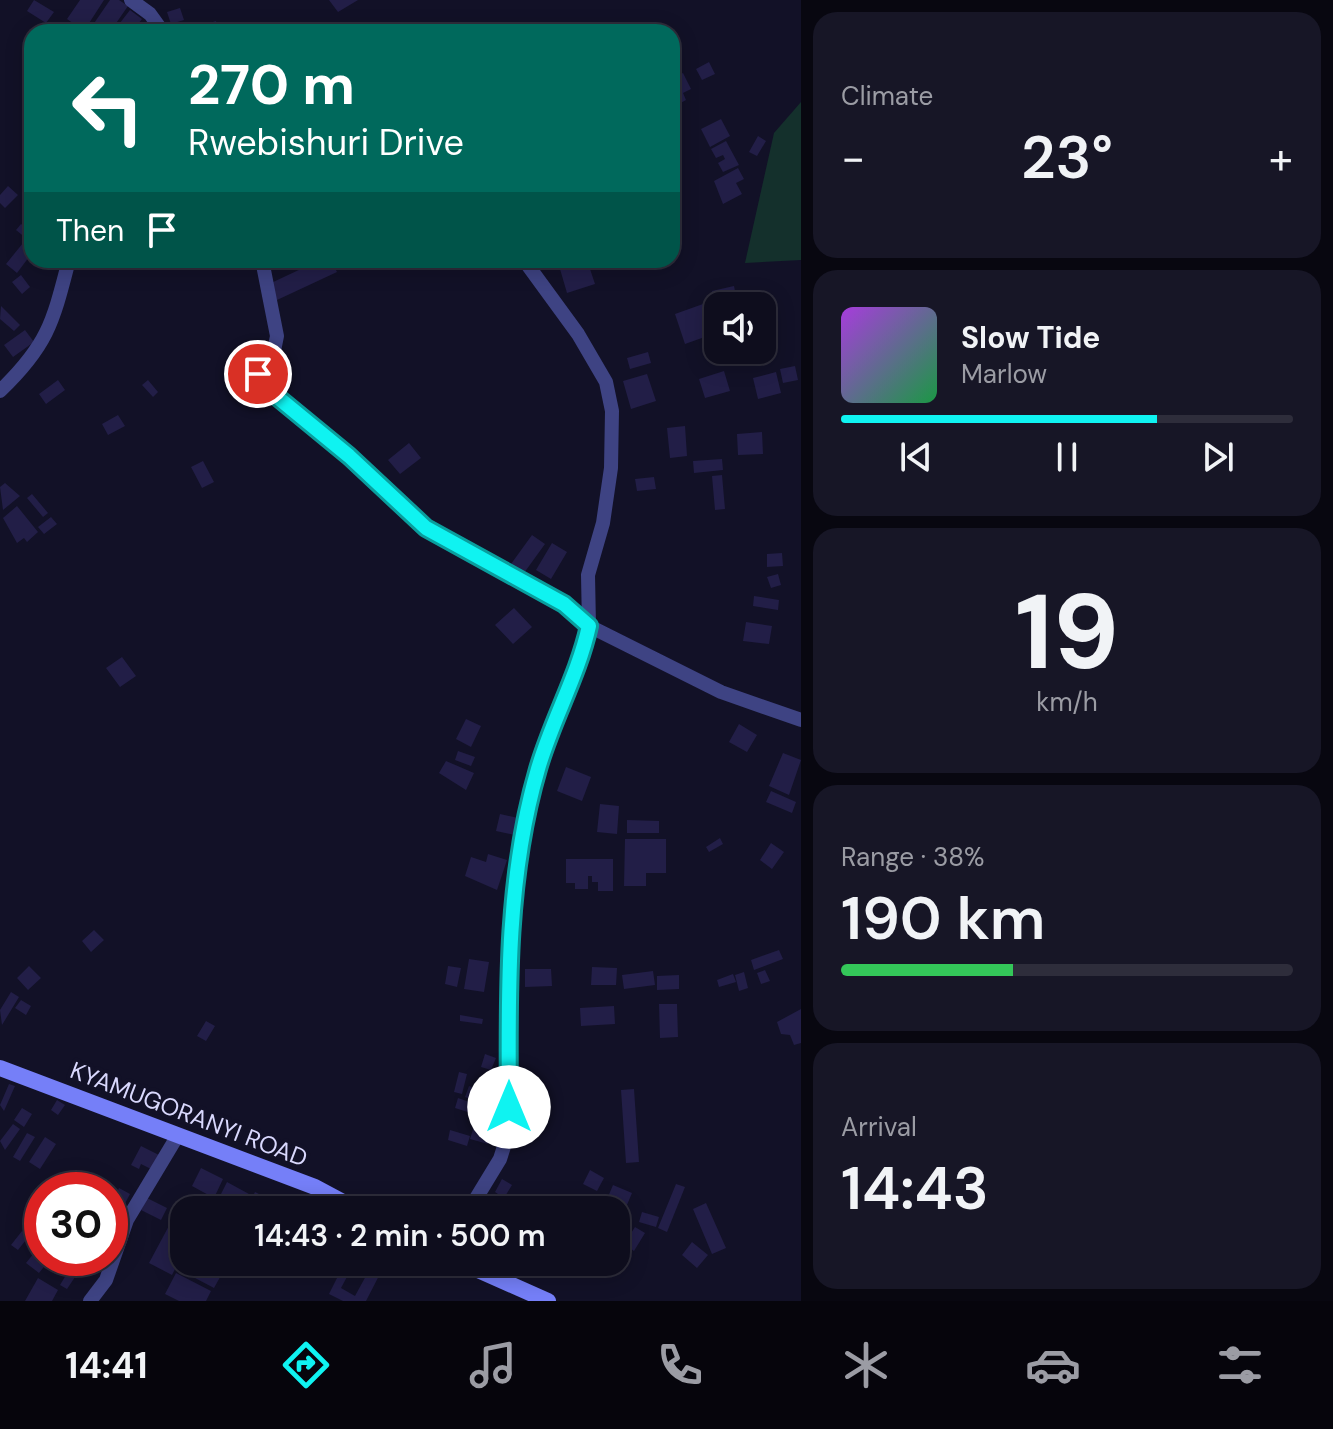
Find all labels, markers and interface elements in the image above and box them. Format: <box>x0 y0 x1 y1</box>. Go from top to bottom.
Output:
text: 270 m <box>188 48 355 121</box>
icon: left <box>56 56 160 160</box>
text: Climate <box>841 79 933 113</box>
text: 23° <box>1021 118 1113 197</box>
text: Rwebishuri Drive <box>188 119 464 166</box>
text: − <box>841 129 865 187</box>
text: + <box>1269 129 1293 187</box>
icon: arrive <box>140 208 184 252</box>
text: Then <box>56 211 124 250</box>
map controls <box>704 292 776 364</box>
button: sound <box>704 292 776 364</box>
text: Slow Tide <box>961 318 1100 357</box>
pin <box>224 340 292 408</box>
icon: arrive <box>236 352 280 396</box>
text: Marlow <box>961 357 1047 391</box>
icon: previous <box>894 435 938 479</box>
icon: pause <box>1045 435 1089 479</box>
icon: next <box>1196 435 1240 479</box>
text: 19 <box>1015 565 1119 700</box>
text: km/h <box>1036 685 1098 719</box>
text: Range · 38% <box>841 840 985 874</box>
text: 190 km <box>841 879 1045 958</box>
street label: KYAMUGORANYI ROAD <box>66 1054 312 1174</box>
position arrow <box>467 1065 551 1149</box>
text: Arrival <box>841 1110 917 1144</box>
text: 14:43 <box>841 1149 989 1228</box>
speed limit sign: 30 <box>24 1172 128 1276</box>
text: 14:43 · 2 min · 500 m <box>254 1216 546 1255</box>
icon: directions <box>278 1337 334 1393</box>
icon: music <box>465 1337 521 1393</box>
icon: phone <box>652 1337 708 1393</box>
icon: climate <box>838 1337 894 1393</box>
icon: car <box>1025 1337 1081 1393</box>
icon: filters <box>1212 1337 1268 1393</box>
text: 14:41 <box>65 1342 148 1389</box>

